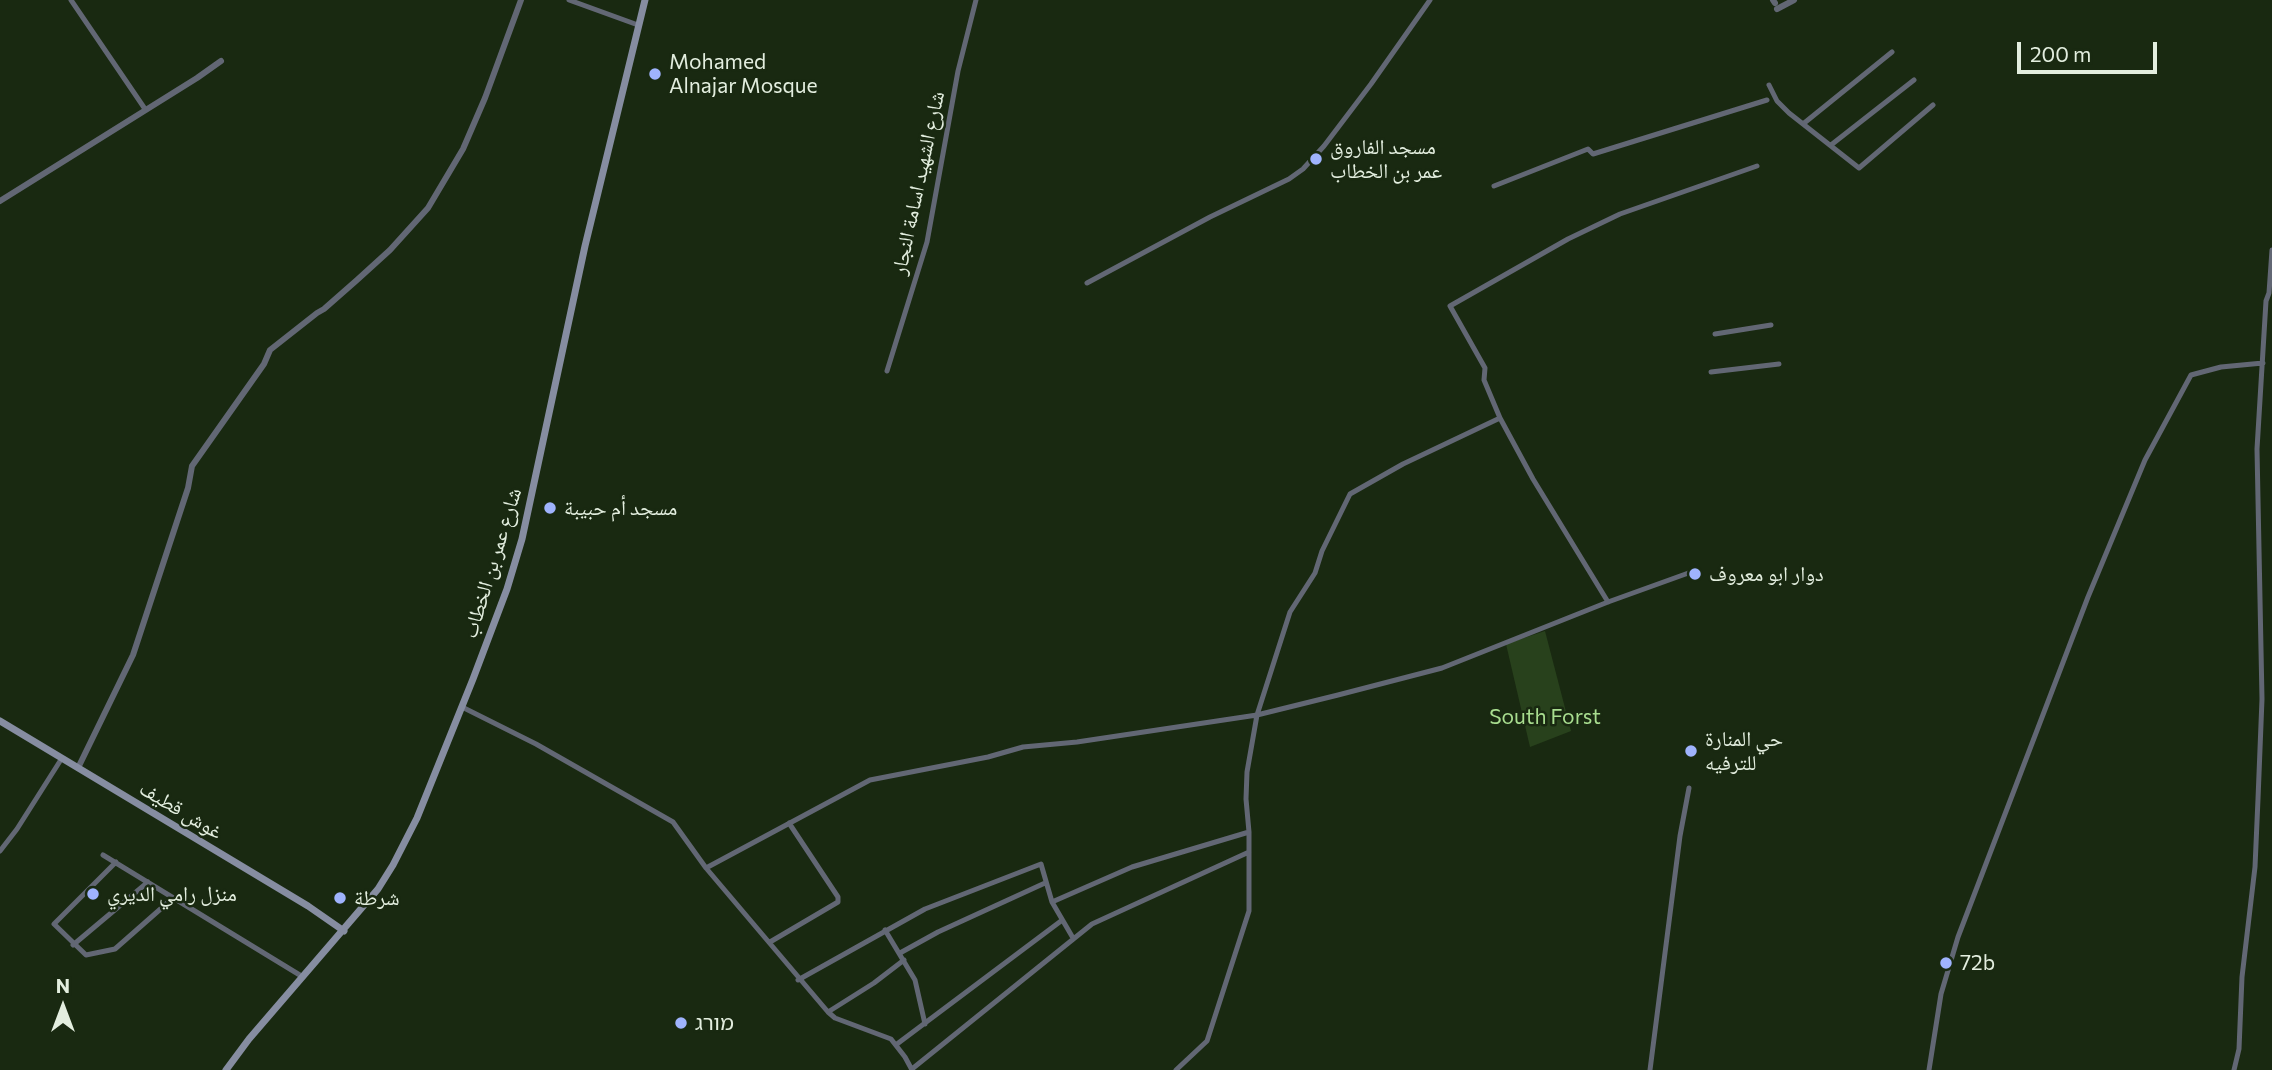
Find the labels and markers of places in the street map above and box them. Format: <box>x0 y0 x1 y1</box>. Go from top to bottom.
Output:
place label: Mohamed Alnajar Mosque <box>669 49 818 99</box>
marker: Mohamed Alnajar Mosque <box>647 66 663 82</box>
place label: مسجد الفاروق عمر بن الخطاب <box>1330 134 1442 184</box>
marker: مسجد الفاروق عمر بن الخطاب <box>1308 151 1324 167</box>
place label: مسجد أم حبيبة <box>564 495 677 521</box>
marker: مسجد أم حبيبة <box>542 500 558 516</box>
place label: دوار ابو معروف <box>1709 561 1824 587</box>
marker: دوار ابو معروف <box>1687 566 1703 582</box>
place label: حي المنارة للترفيه <box>1705 726 1783 776</box>
marker: حي المنارة للترفيه <box>1683 743 1699 759</box>
place label: منزل رامي الديري <box>107 881 237 907</box>
place label: شرطة <box>354 885 400 911</box>
marker: منزل رامي الديري <box>85 886 101 902</box>
marker: شرطة <box>332 890 348 906</box>
place label: 72b <box>1960 950 1995 976</box>
marker: 72b <box>1938 955 1954 971</box>
place label: מורג <box>695 1010 734 1036</box>
marker: מורג <box>673 1015 689 1031</box>

